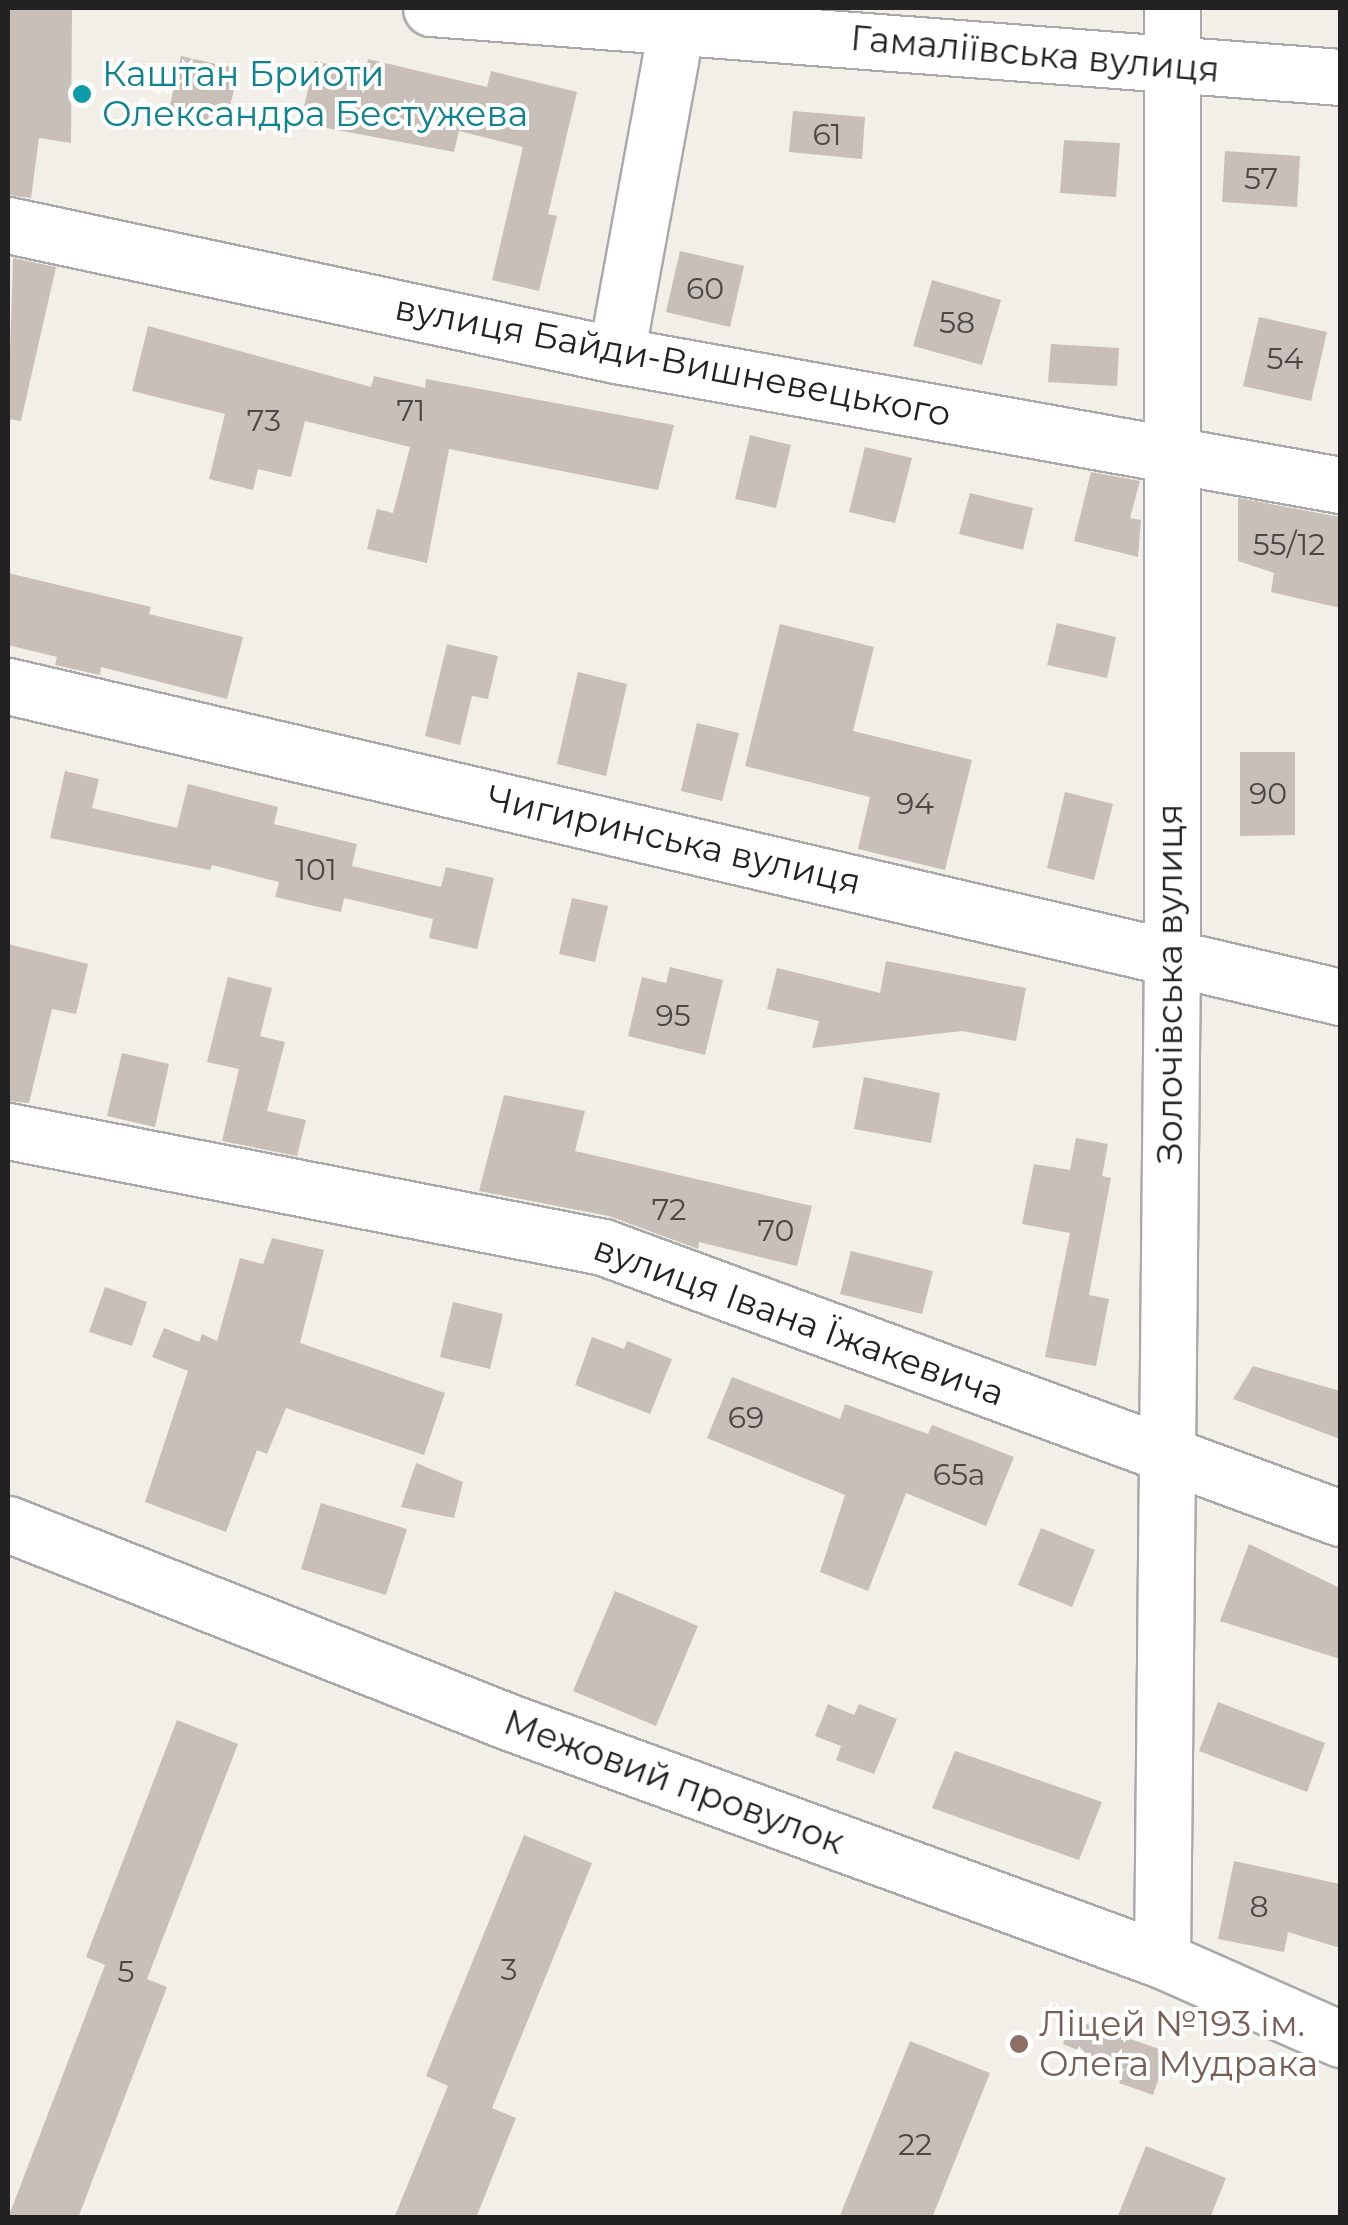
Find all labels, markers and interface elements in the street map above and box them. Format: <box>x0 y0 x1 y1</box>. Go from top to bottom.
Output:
street label: Гамаліївська вулиця <box>849 17 1221 91</box>
place label: Каштан Бриоти Олександра Бестужева <box>102 53 528 135</box>
marker: Каштан Бриоти Олександра Бестужева <box>71 83 93 105</box>
house number: 61 <box>812 117 842 153</box>
house number: 57 <box>1244 161 1278 197</box>
house number: 60 <box>686 271 724 307</box>
street label: вулиця Байди-Вишневецького <box>392 286 954 436</box>
house number: 58 <box>939 305 975 341</box>
house number: 54 <box>1267 341 1303 377</box>
house number: 71 <box>397 393 425 429</box>
house number: 73 <box>247 403 281 439</box>
house number: 55/12 <box>1253 527 1325 563</box>
house number: 90 <box>1249 776 1287 812</box>
street label: Чигиринська вулиця <box>483 777 865 903</box>
house number: 94 <box>896 786 934 822</box>
street label: Золочівська вулиця <box>1149 804 1191 1164</box>
house number: 101 <box>295 852 337 888</box>
house number: 95 <box>655 998 691 1034</box>
house number: 72 <box>652 1192 686 1228</box>
house number: 70 <box>758 1213 794 1249</box>
street label: вулиця Івана Їжакевича <box>588 1227 1010 1415</box>
house number: 69 <box>728 1400 764 1436</box>
house number: 65а <box>933 1457 985 1493</box>
street label: Межовий провулок <box>498 1701 850 1863</box>
house number: 8 <box>1249 1889 1269 1925</box>
house number: 3 <box>501 1952 517 1988</box>
house number: 5 <box>118 1954 134 1990</box>
place label: Ліцей №193 ім. Олега Мудрака <box>1039 2003 1318 2085</box>
marker: Ліцей №193 ім. Олега Мудрака <box>1008 2033 1030 2055</box>
house number: 22 <box>898 2127 932 2163</box>

